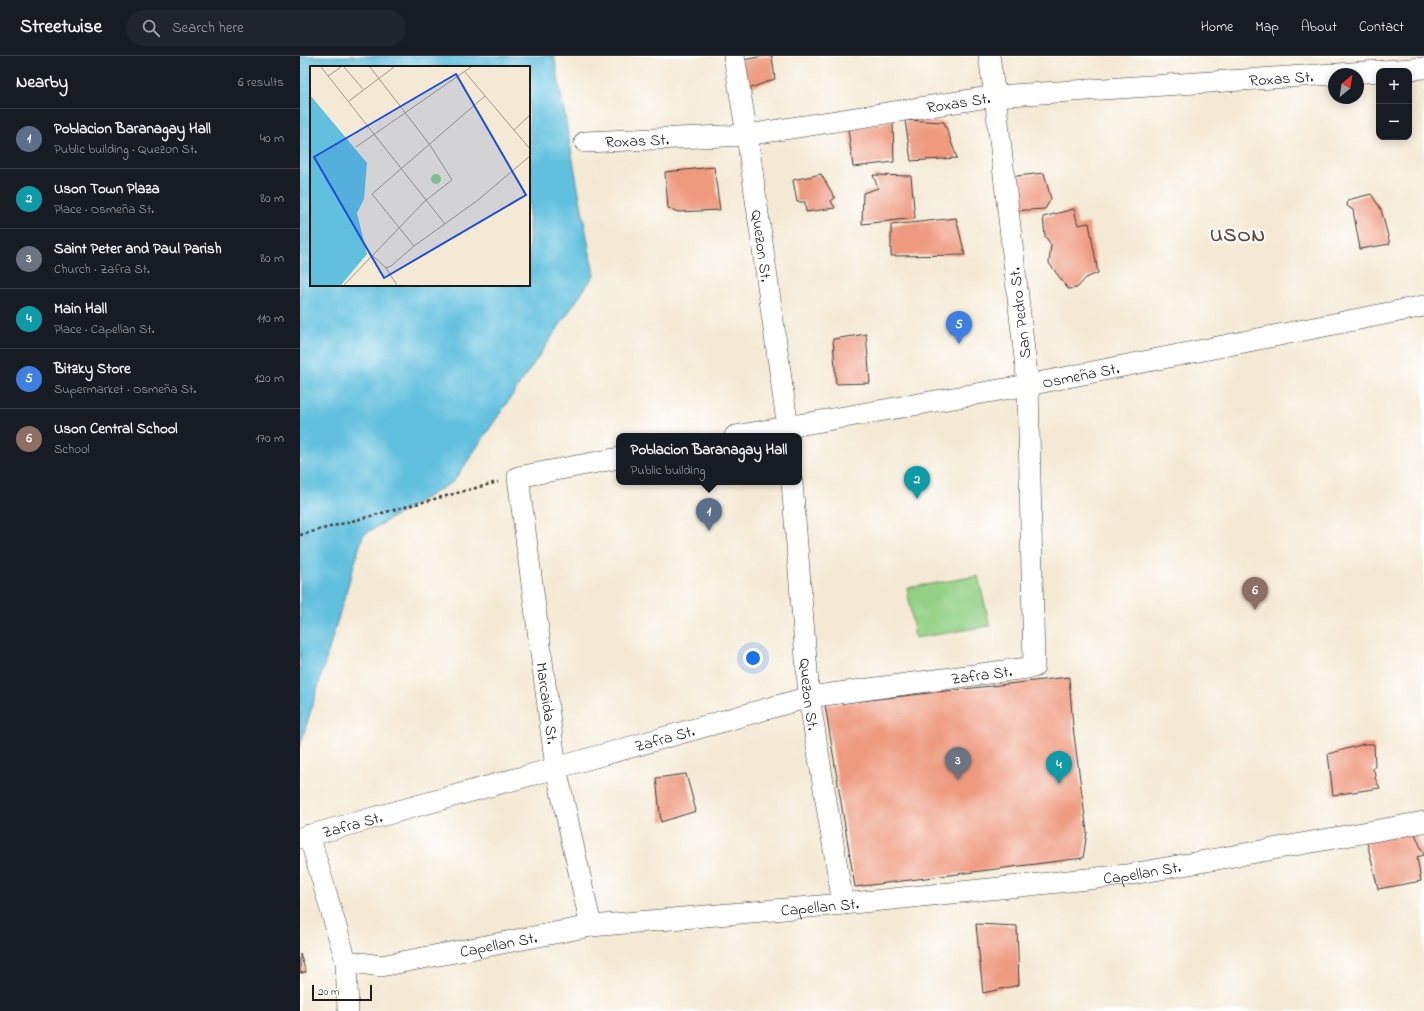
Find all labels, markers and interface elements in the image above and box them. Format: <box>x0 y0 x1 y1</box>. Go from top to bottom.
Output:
search box <box>126 10 406 46</box>
text: Streetwise <box>20 14 102 41</box>
icon: search <box>140 17 162 39</box>
text: Search here <box>172 17 244 39</box>
text: Home <box>1201 17 1233 38</box>
text: Map <box>1255 17 1279 38</box>
text: About <box>1301 17 1337 38</box>
text: Contact <box>1359 17 1404 38</box>
street label: Roxas St. <box>1249 65 1314 93</box>
inset map <box>310 66 530 286</box>
north arrow <box>1328 68 1364 104</box>
map controls <box>1376 68 1412 140</box>
button: + <box>1376 68 1412 104</box>
text: Nearby <box>16 70 68 95</box>
text: 6 results <box>238 73 284 92</box>
street label: Roxas St. <box>925 87 992 121</box>
button: − <box>1376 104 1412 140</box>
text: Poblacion Baranagay Hall <box>54 118 211 140</box>
street label: Roxas St. <box>604 128 670 155</box>
text: 1 <box>27 129 31 148</box>
text: 40 m <box>260 129 284 148</box>
text: Public building · Quezon St. <box>54 140 197 159</box>
text: Uson Town Plaza <box>54 178 160 200</box>
text: 2 <box>26 189 32 208</box>
text: 80 m <box>260 189 284 208</box>
text: Place · Osmeña St. <box>54 200 154 219</box>
street label: Quezon St. <box>744 209 777 284</box>
district label: USON <box>1210 222 1266 251</box>
text: Saint Peter and Paul Parish <box>54 238 222 260</box>
text: 3 <box>26 249 32 268</box>
text: 80 m <box>260 249 284 268</box>
text: Church · Zafra St. <box>54 260 150 279</box>
street label: San Pedro St. <box>1004 266 1038 360</box>
text: Main Hall <box>54 298 107 320</box>
text: 4 <box>26 309 32 328</box>
text: 110 m <box>257 309 284 328</box>
pin: 5 <box>946 311 972 344</box>
text: Place · Capellan St. <box>54 320 154 339</box>
street label: Osmeña St. <box>1040 357 1121 396</box>
text: Bitzky Store <box>54 358 131 380</box>
text: 5 <box>25 369 33 388</box>
text: 120 m <box>254 369 284 388</box>
text: Supermarket · Osmeña St. <box>54 380 196 399</box>
text: Uson Central School <box>54 418 178 440</box>
text: 6 <box>26 429 32 448</box>
text: 170 m <box>256 429 284 448</box>
popup <box>616 433 802 485</box>
text: Poblacion Baranagay Hall <box>631 439 787 461</box>
text: School <box>54 440 90 459</box>
text: Public building <box>631 461 705 480</box>
pin: 2 <box>904 466 930 499</box>
pin: 1 <box>696 498 722 531</box>
pin: 6 <box>1242 577 1268 610</box>
your location <box>743 648 763 668</box>
street label: Quezon St. <box>792 657 824 732</box>
street label: Zafra St. <box>950 660 1014 692</box>
street label: Marcaida St. <box>528 661 564 746</box>
street label: Zafra St. <box>632 720 698 759</box>
pin: 3 <box>945 747 971 780</box>
pin: 4 <box>1046 751 1072 784</box>
street label: Zafra St. <box>320 806 385 845</box>
street label: Capellan St. <box>1102 856 1183 891</box>
street label: Capellan St. <box>780 892 860 923</box>
street label: Capellan St. <box>458 927 539 965</box>
scale bar <box>312 983 372 1002</box>
text: 20 m <box>318 984 340 1000</box>

